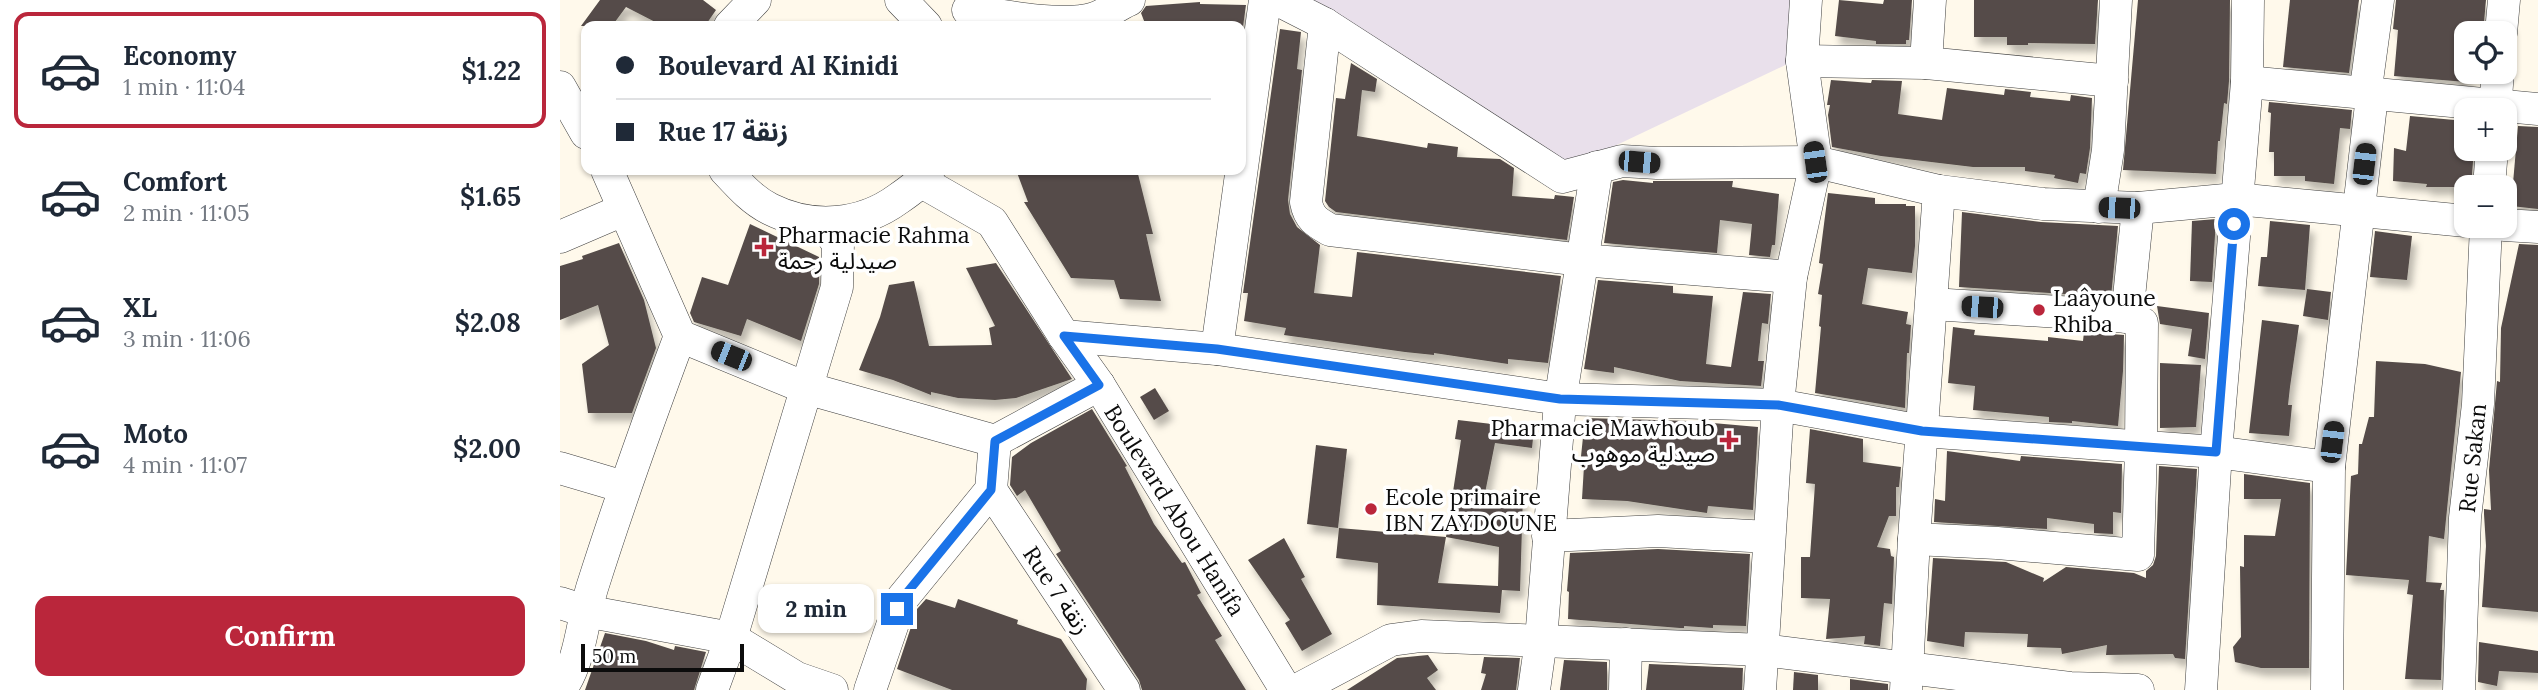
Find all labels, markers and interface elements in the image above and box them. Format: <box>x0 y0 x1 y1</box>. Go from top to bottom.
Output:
map controls <box>2454 21 2517 238</box>
button: locate <box>2454 21 2517 84</box>
icon: car <box>39 39 102 102</box>
text: Economy <box>123 39 236 72</box>
text: Boulevard Al Kinidi <box>658 49 899 82</box>
text: $1.22 <box>461 54 521 87</box>
text: 1 min · 11:04 <box>123 72 246 101</box>
button: + <box>2454 98 2517 161</box>
text: Rue 17 زنقة <box>658 115 788 148</box>
car <box>1802 140 1829 184</box>
car <box>2352 142 2377 186</box>
car <box>1618 150 1661 174</box>
icon: car <box>39 165 102 228</box>
text: Comfort <box>123 165 227 198</box>
button: − <box>2454 175 2517 238</box>
text: $1.65 <box>460 180 521 213</box>
car <box>2098 197 2141 219</box>
text: 2 min · 11:05 <box>123 198 250 227</box>
route start <box>2218 208 2250 240</box>
place label: Pharmacie Rahma صيدلية رحمة <box>778 220 970 275</box>
marker: Pharmacie Rahma صيدلية رحمة <box>756 239 772 255</box>
place label: Laâyoune Rhiba <box>2053 283 2156 338</box>
icon: car <box>39 291 102 354</box>
text: XL <box>123 291 157 324</box>
car <box>1961 295 2004 319</box>
marker: Laâyoune Rhiba <box>2031 302 2047 318</box>
text: $2.08 <box>455 306 521 339</box>
text: 3 min · 11:06 <box>123 324 251 353</box>
car <box>708 338 755 374</box>
street label: Boulevard Abou Hanifa <box>1098 399 1252 621</box>
street label: Rue Sakan <box>2452 402 2492 514</box>
place label: Pharmacie Mawhoub صيدلية موهوب <box>1491 413 1715 468</box>
icon: car <box>39 417 102 480</box>
text: Moto <box>123 417 188 450</box>
car <box>2320 420 2345 464</box>
text: $2.00 <box>453 432 521 465</box>
marker: Pharmacie Mawhoub صيدلية موهوب <box>1721 432 1737 448</box>
text: 4 min · 11:07 <box>123 450 247 479</box>
place label: Ecole primaire IBN ZAYDOUNE <box>1385 482 1557 537</box>
marker: Ecole primaire IBN ZAYDOUNE <box>1363 501 1379 517</box>
street label: Rue 7 زنقة <box>1017 540 1097 640</box>
callout: 2 min <box>757 584 872 634</box>
route end <box>881 593 913 625</box>
text: 2 min <box>785 594 847 623</box>
button: Confirm <box>35 596 525 676</box>
scale bar <box>581 641 744 673</box>
text: 50 m <box>592 644 636 668</box>

